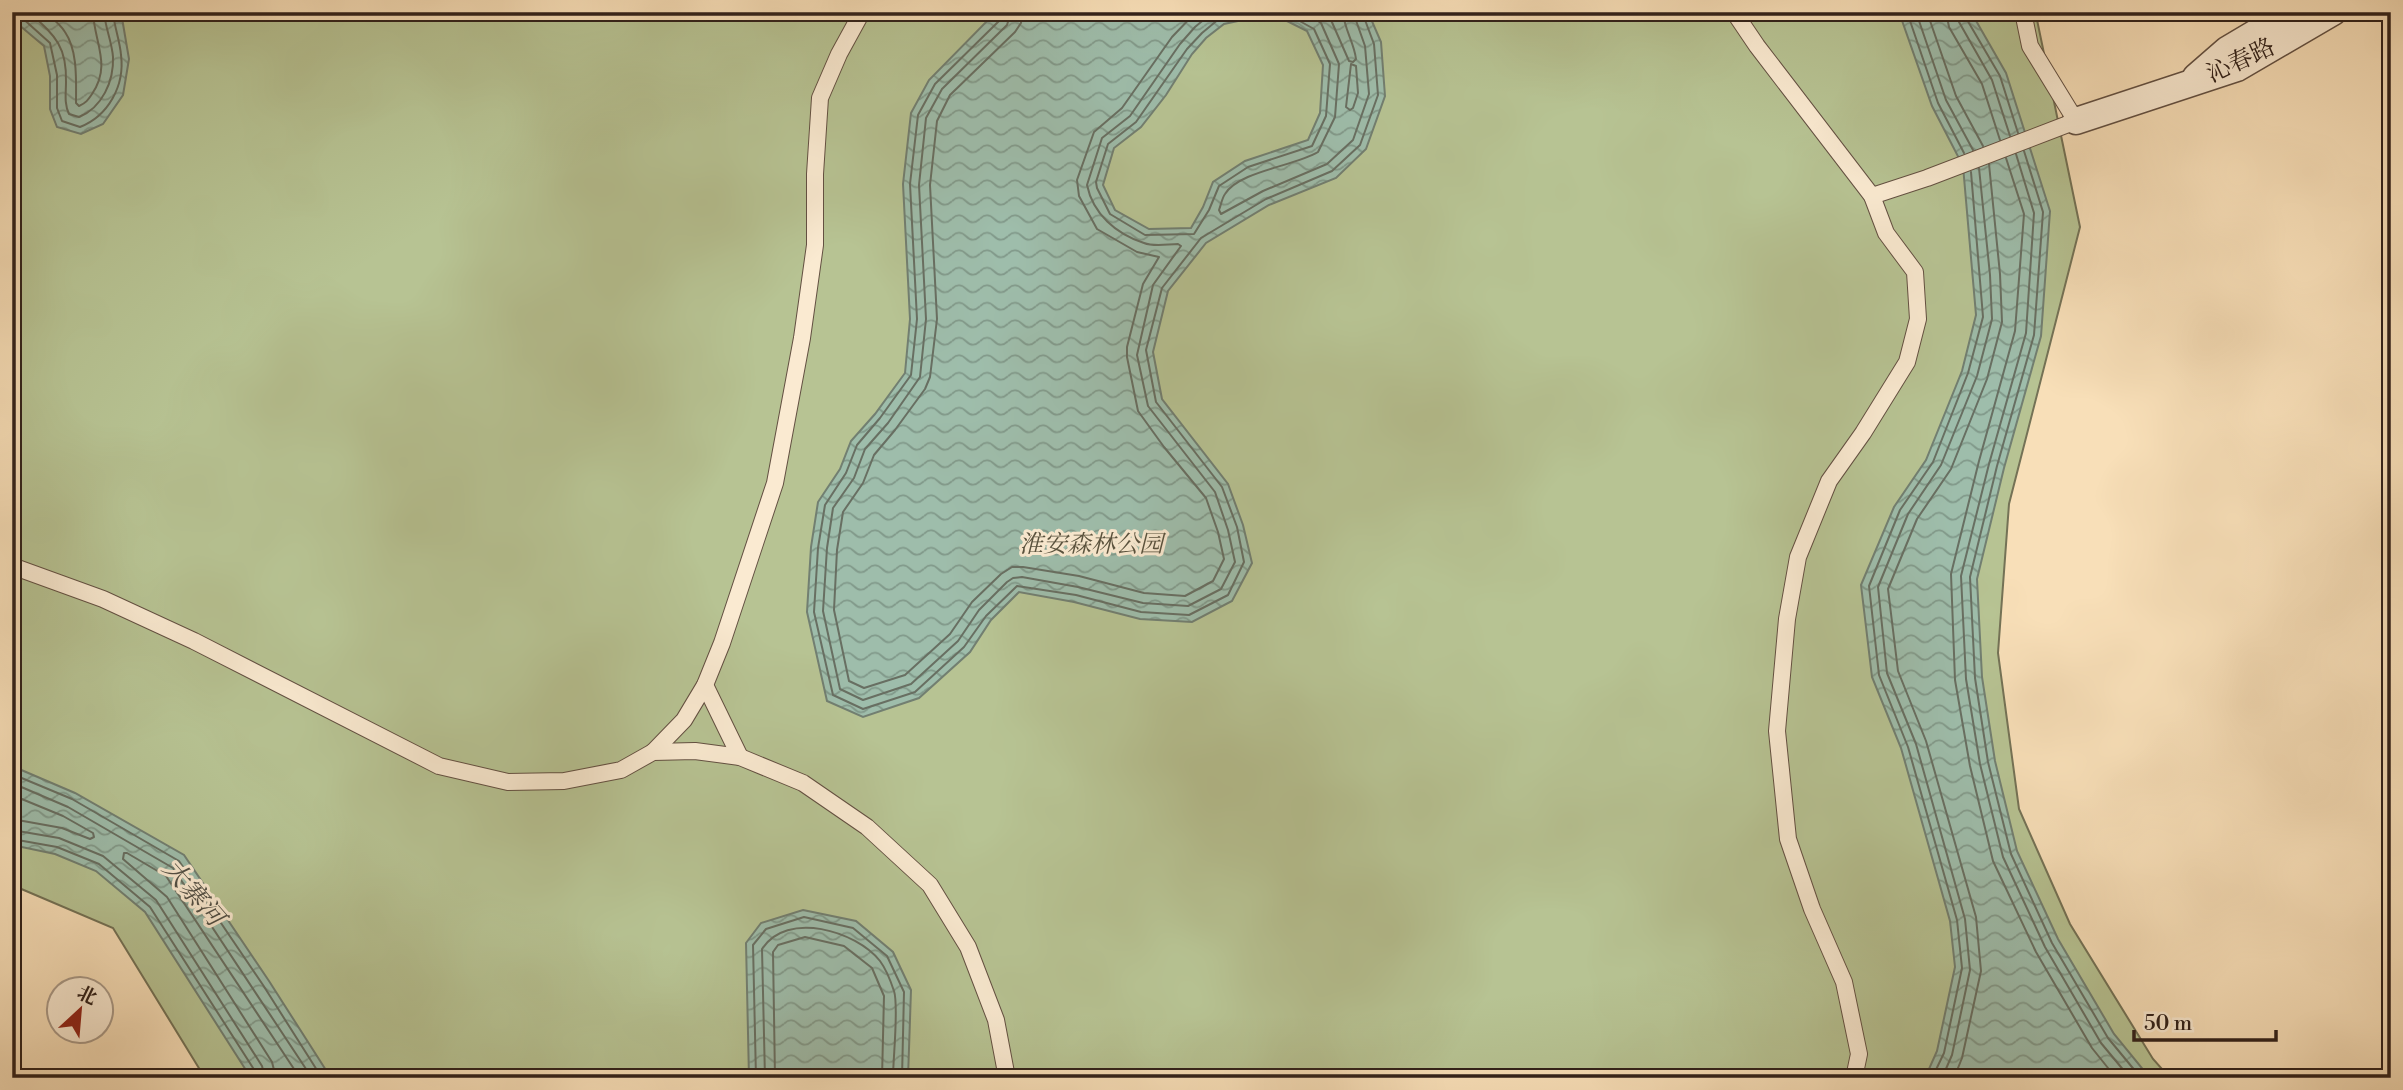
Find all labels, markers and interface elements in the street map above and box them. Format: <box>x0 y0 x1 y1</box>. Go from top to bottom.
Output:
street label: 沁春路 <box>2202 32 2280 90</box>
park label: 淮安森林公园 <box>1019 530 1167 560</box>
water label: 大寨河 <box>155 853 233 936</box>
north arrow <box>46 974 116 1044</box>
text: 北 <box>73 981 101 1011</box>
scale bar <box>2134 999 2275 1043</box>
text: 50 m <box>2144 1011 2192 1037</box>

